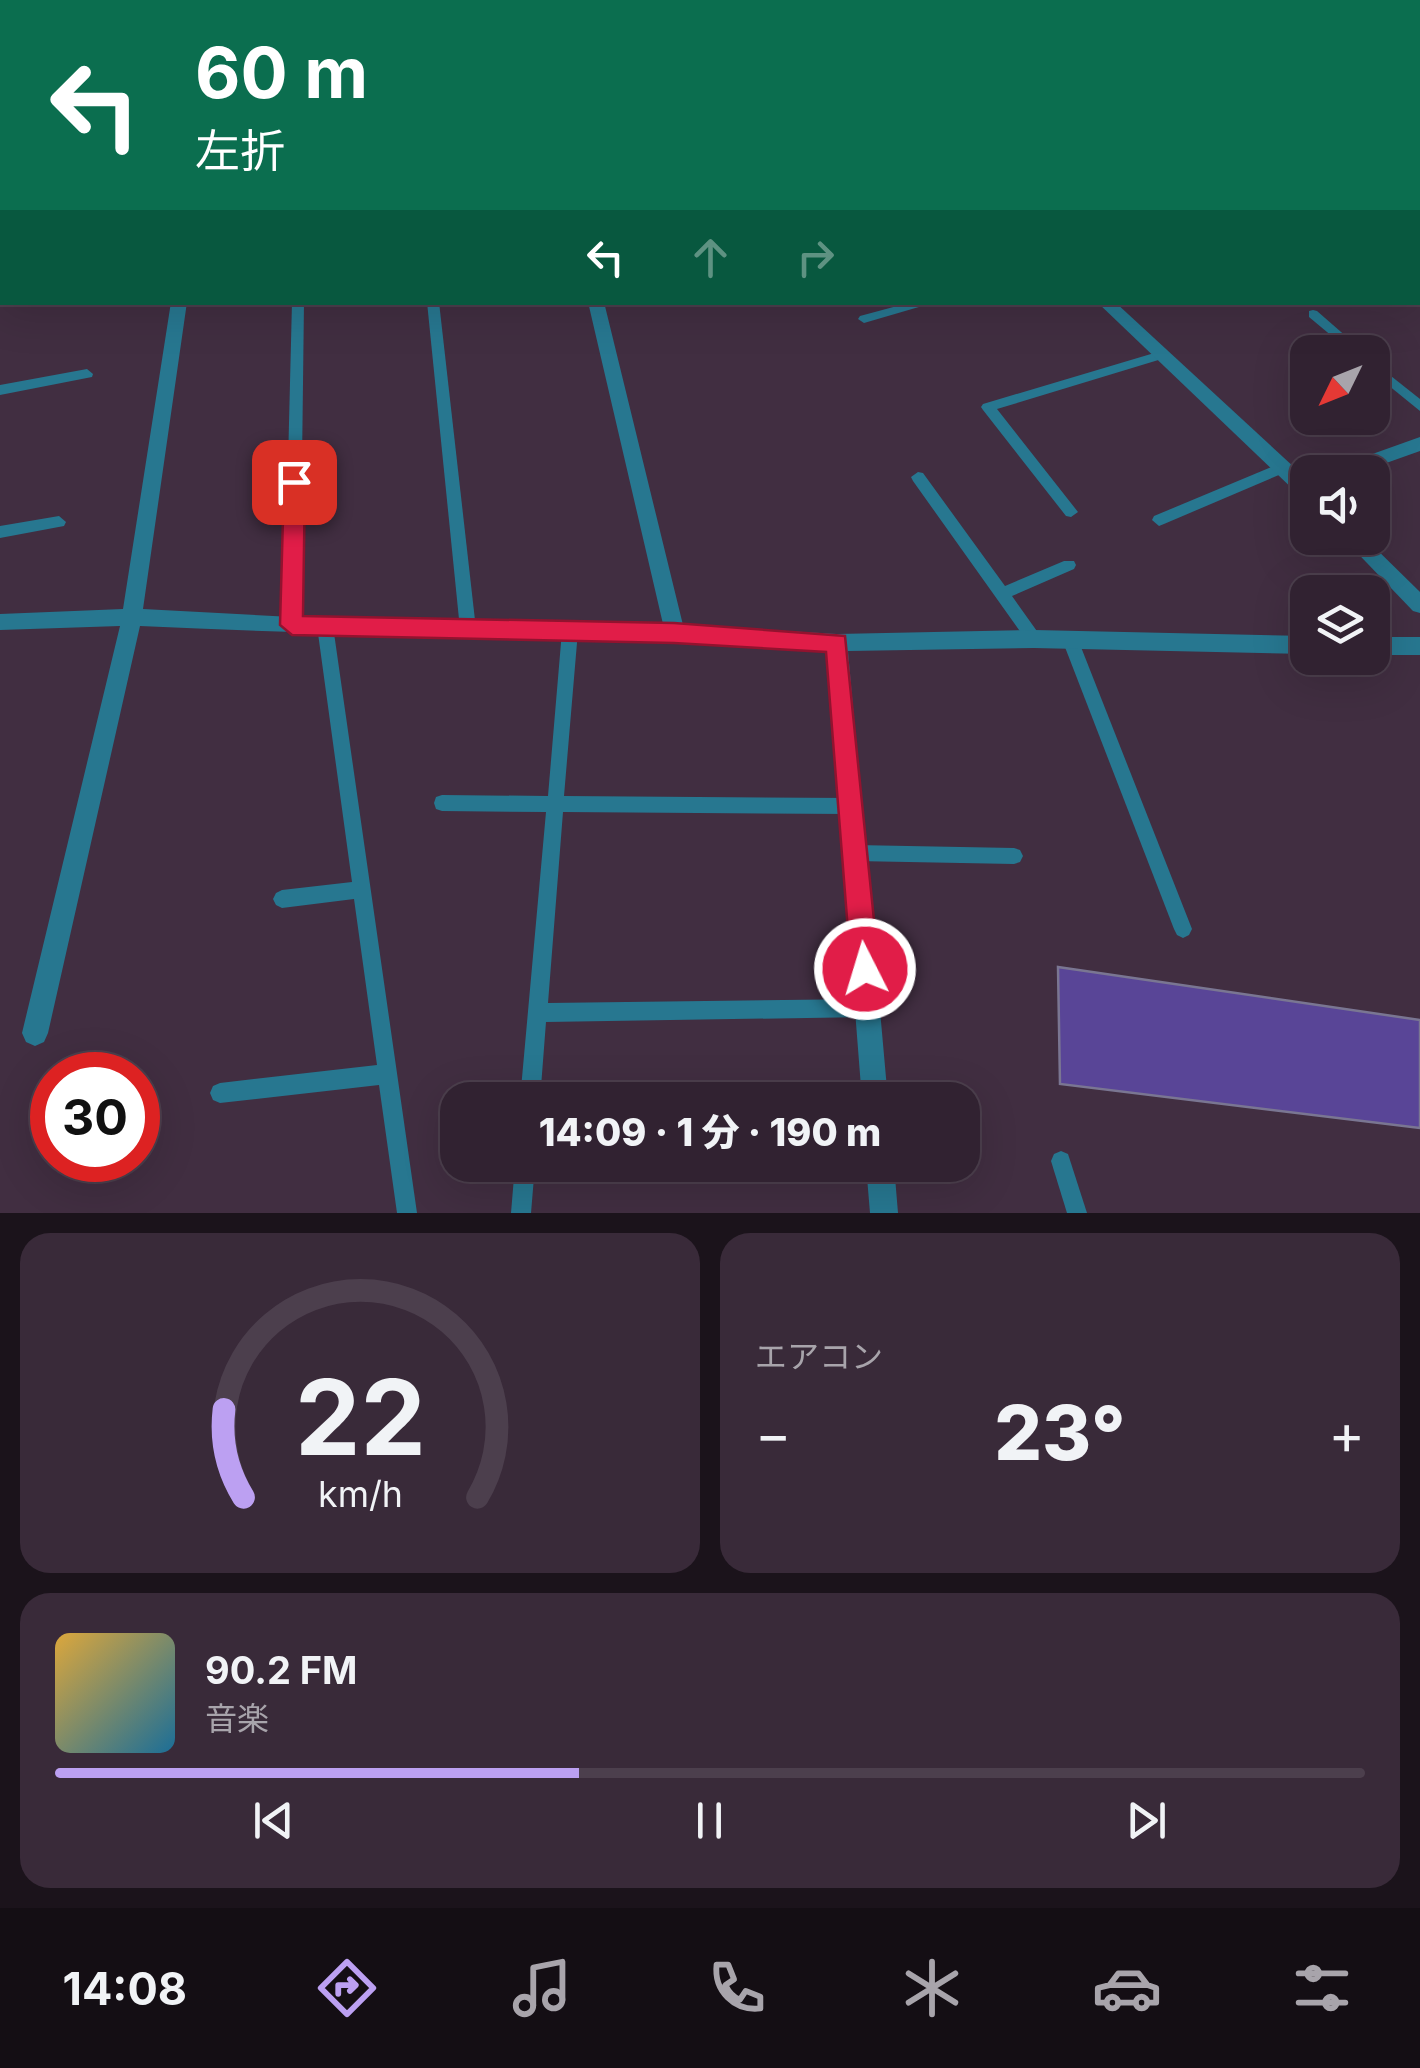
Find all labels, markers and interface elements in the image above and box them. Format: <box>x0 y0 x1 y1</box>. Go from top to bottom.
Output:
text: 60 m <box>195 30 368 115</box>
icon: left <box>30 40 160 170</box>
text: 左折 <box>195 123 285 178</box>
icon: left <box>578 230 633 285</box>
icon: ahead <box>683 230 738 285</box>
icon: right <box>788 230 843 285</box>
north arrow <box>1290 335 1390 435</box>
map controls <box>1290 335 1390 675</box>
pin <box>252 440 337 525</box>
icon: arrive <box>267 455 322 510</box>
button: sound <box>1290 455 1390 555</box>
button: layers <box>1290 575 1390 675</box>
position arrow <box>813 917 917 1021</box>
speed limit sign: 30 <box>30 1052 160 1182</box>
text: 14:09 · 1 分 · 190 m <box>539 1109 881 1155</box>
text: エアコン <box>755 1337 883 1376</box>
text: 22 <box>294 1354 426 1480</box>
text: 23° <box>994 1387 1126 1478</box>
text: − <box>755 1401 791 1467</box>
text: + <box>1329 1401 1365 1467</box>
text: km/h <box>318 1472 402 1516</box>
text: 90.2 FM <box>205 1647 358 1693</box>
text: 音楽 <box>205 1699 269 1738</box>
icon: previous <box>246 1793 301 1848</box>
icon: pause <box>682 1793 737 1848</box>
icon: next <box>1119 1793 1174 1848</box>
icon: directions <box>312 1953 382 2023</box>
icon: music <box>507 1953 577 2023</box>
icon: phone <box>702 1953 772 2023</box>
icon: climate <box>897 1953 967 2023</box>
icon: car <box>1092 1953 1162 2023</box>
icon: filters <box>1287 1953 1357 2023</box>
text: 14:08 <box>63 1961 187 2016</box>

